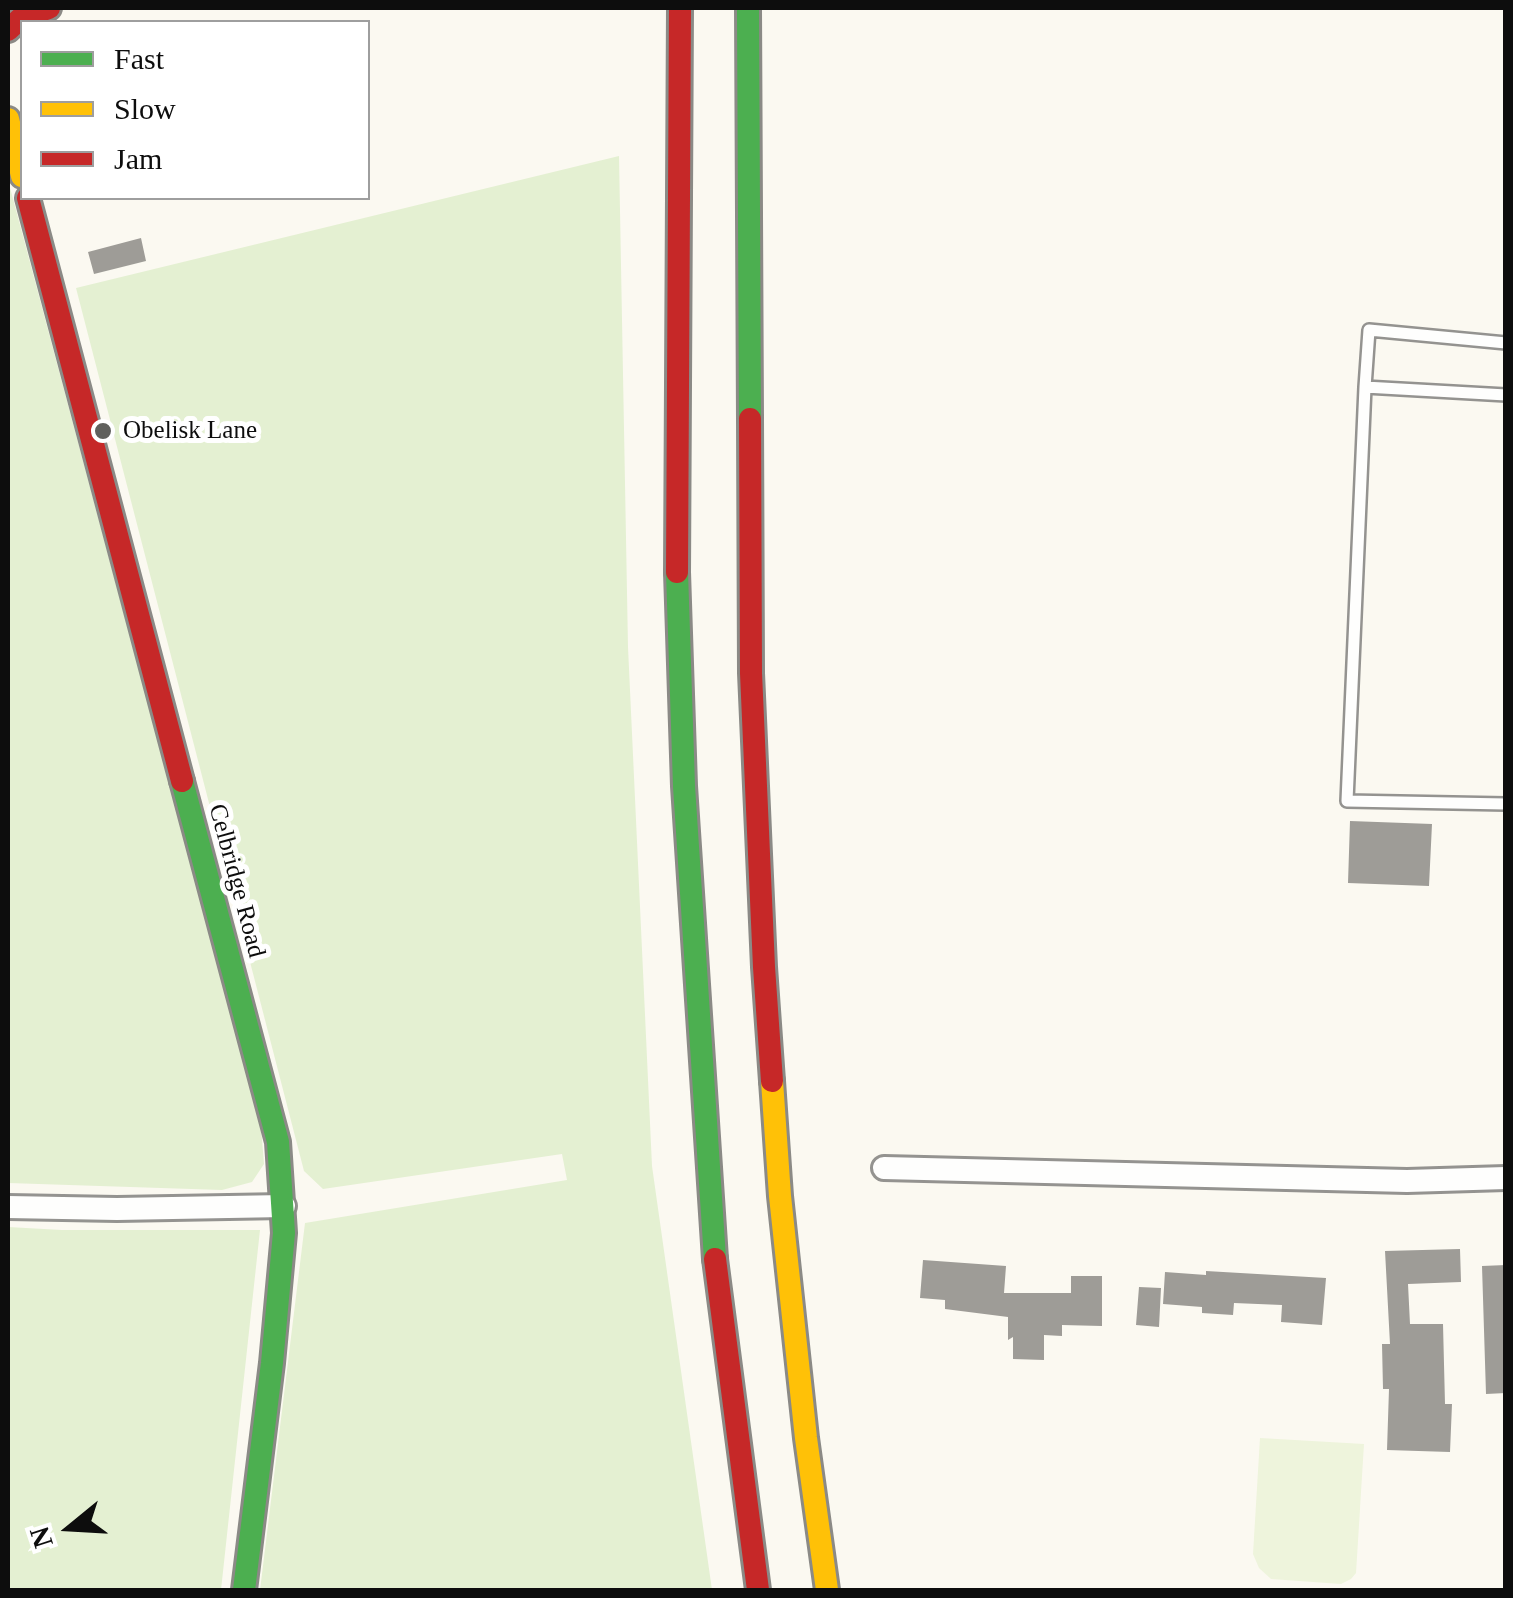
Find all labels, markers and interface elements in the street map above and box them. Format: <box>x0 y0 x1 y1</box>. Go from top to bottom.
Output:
legend <box>20 20 370 200</box>
text: Fast <box>114 42 164 75</box>
text: Slow <box>114 92 176 125</box>
text: Jam <box>114 142 162 175</box>
place label: Obelisk Lane <box>123 416 257 446</box>
marker: Obelisk Lane <box>92 420 114 442</box>
street label: Celbridge Road <box>201 801 271 961</box>
north arrow <box>20 1478 120 1578</box>
text: N <box>23 1523 59 1552</box>

